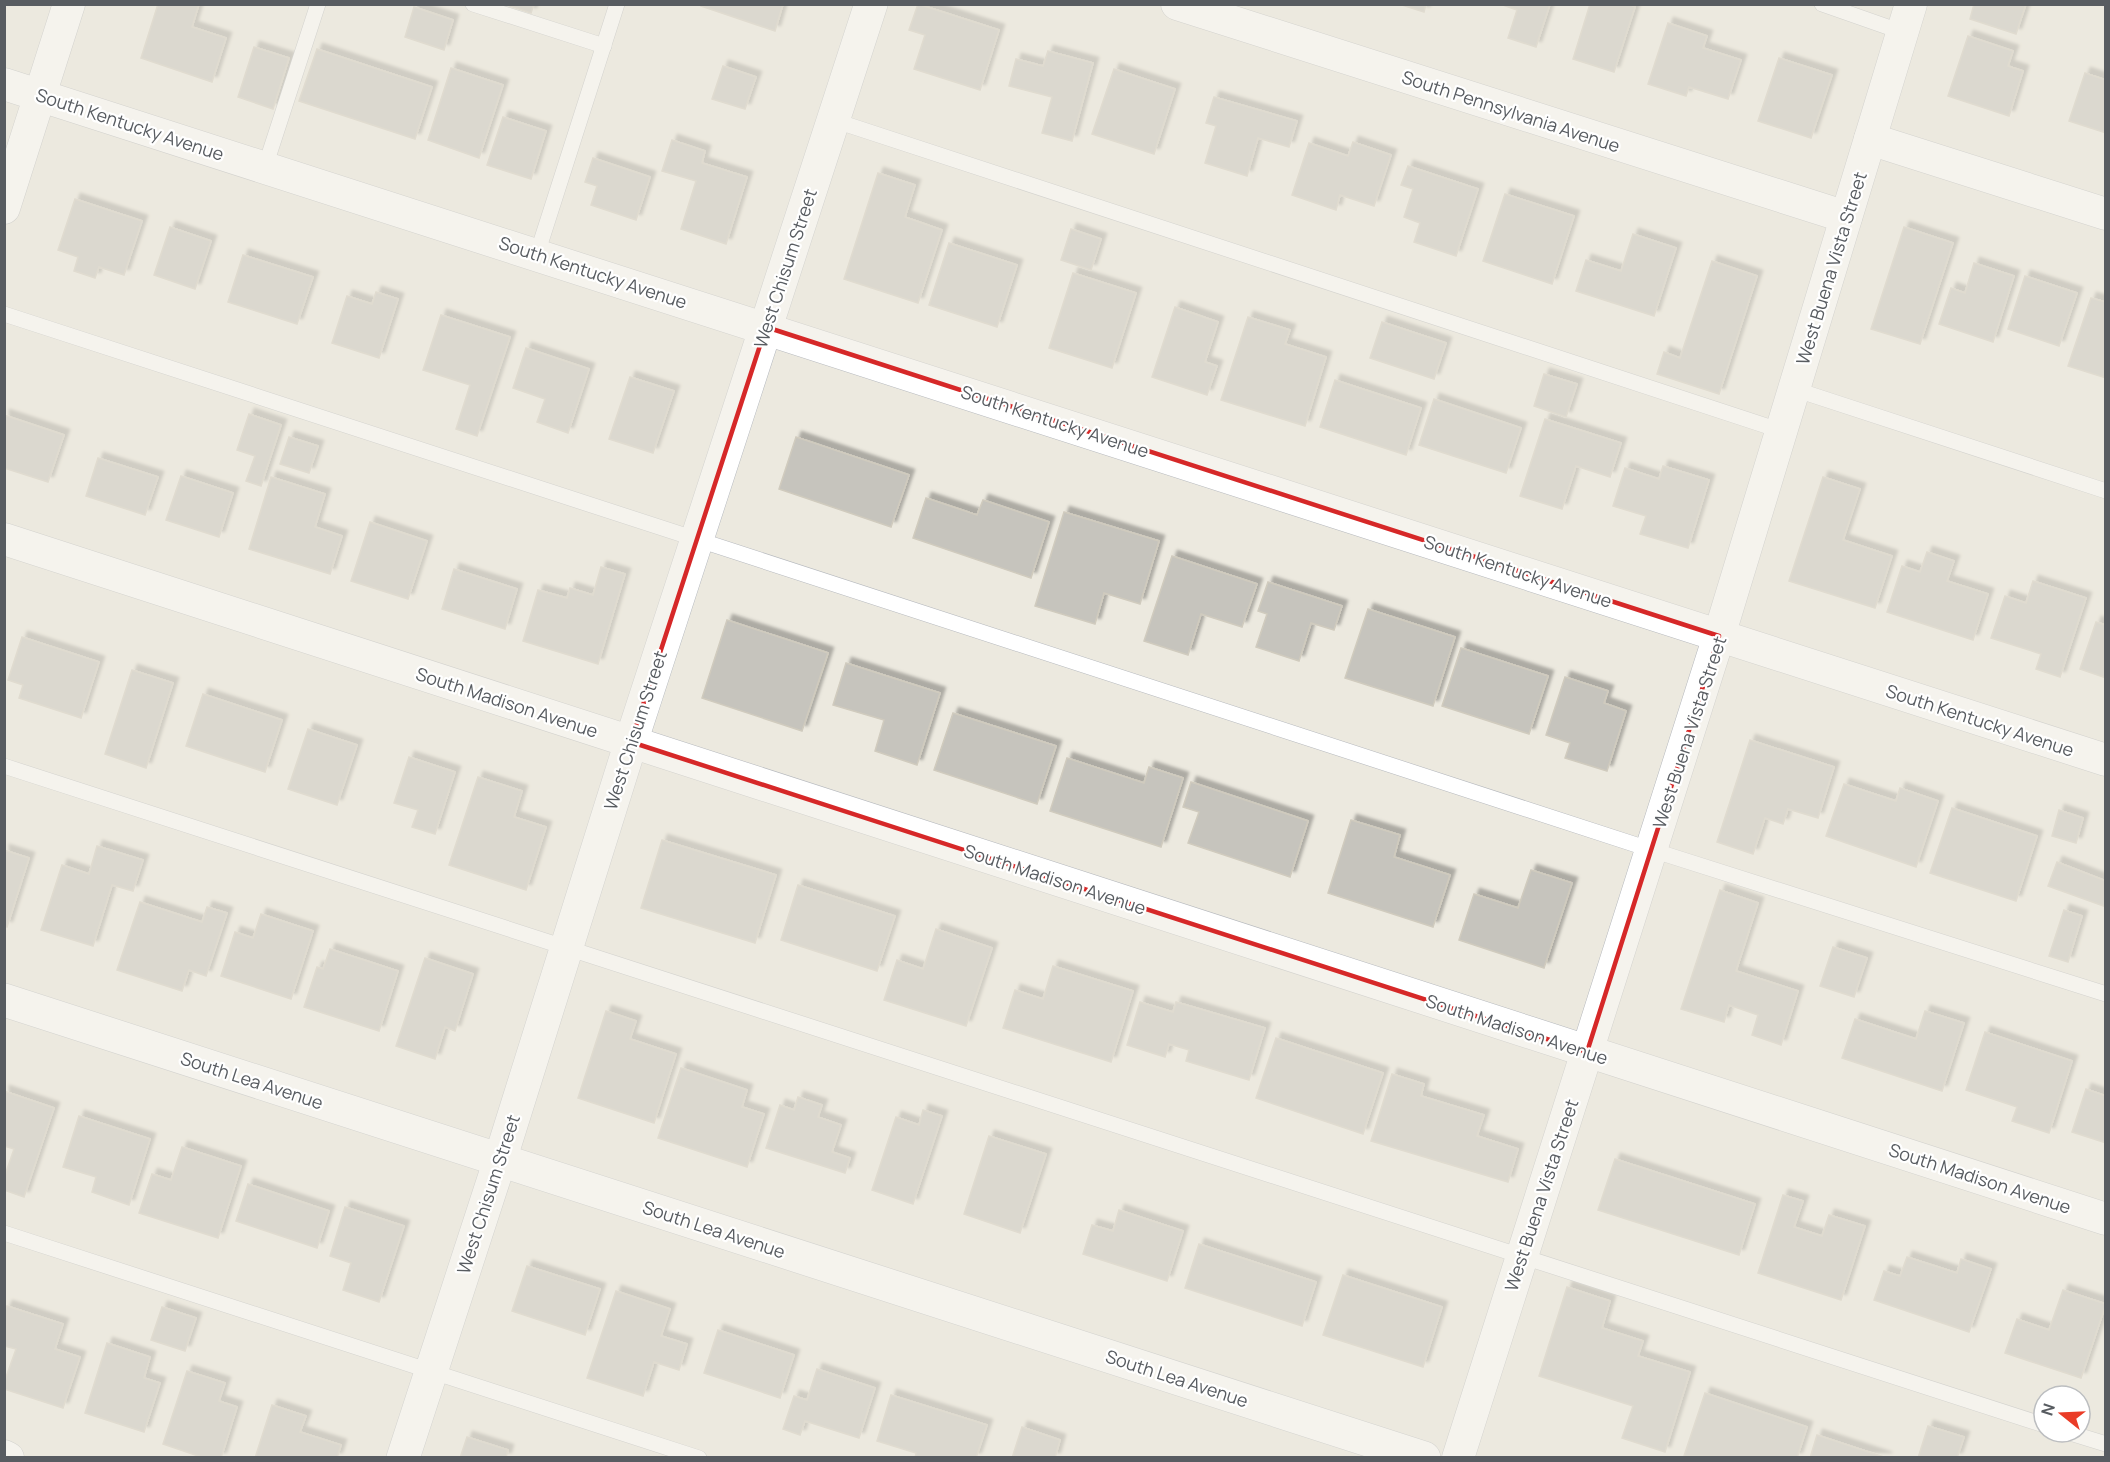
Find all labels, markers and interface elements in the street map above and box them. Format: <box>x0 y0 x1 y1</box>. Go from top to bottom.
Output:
street label: South Pennsylvania Avenue <box>1399 64 1623 158</box>
street label: South Kentucky Avenue <box>33 82 227 166</box>
street label: West Buena Vista Street <box>1790 169 1872 367</box>
street label: West Chisum Street <box>748 185 822 351</box>
street label: South Kentucky Avenue <box>496 230 690 314</box>
street label: South Kentucky Avenue <box>958 379 1152 463</box>
street label: South Kentucky Avenue <box>1421 529 1615 613</box>
street label: West Buena Vista Street <box>1647 633 1731 831</box>
street label: West Chisum Street <box>598 647 672 813</box>
street label: South Madison Avenue <box>413 661 601 743</box>
street label: South Kentucky Avenue <box>1883 678 2077 762</box>
street label: South Madison Avenue <box>961 838 1149 920</box>
street label: South Madison Avenue <box>1423 988 1611 1070</box>
street label: South Lea Avenue <box>178 1046 326 1114</box>
street label: West Buena Vista Street <box>1499 1096 1583 1294</box>
street label: West Chisum Street <box>451 1111 525 1277</box>
street label: South Madison Avenue <box>1886 1137 2074 1219</box>
street label: South Lea Avenue <box>640 1195 788 1263</box>
street label: South Lea Avenue <box>1103 1344 1251 1412</box>
north arrow <box>2032 1384 2092 1444</box>
text: N <box>2035 1400 2060 1418</box>

